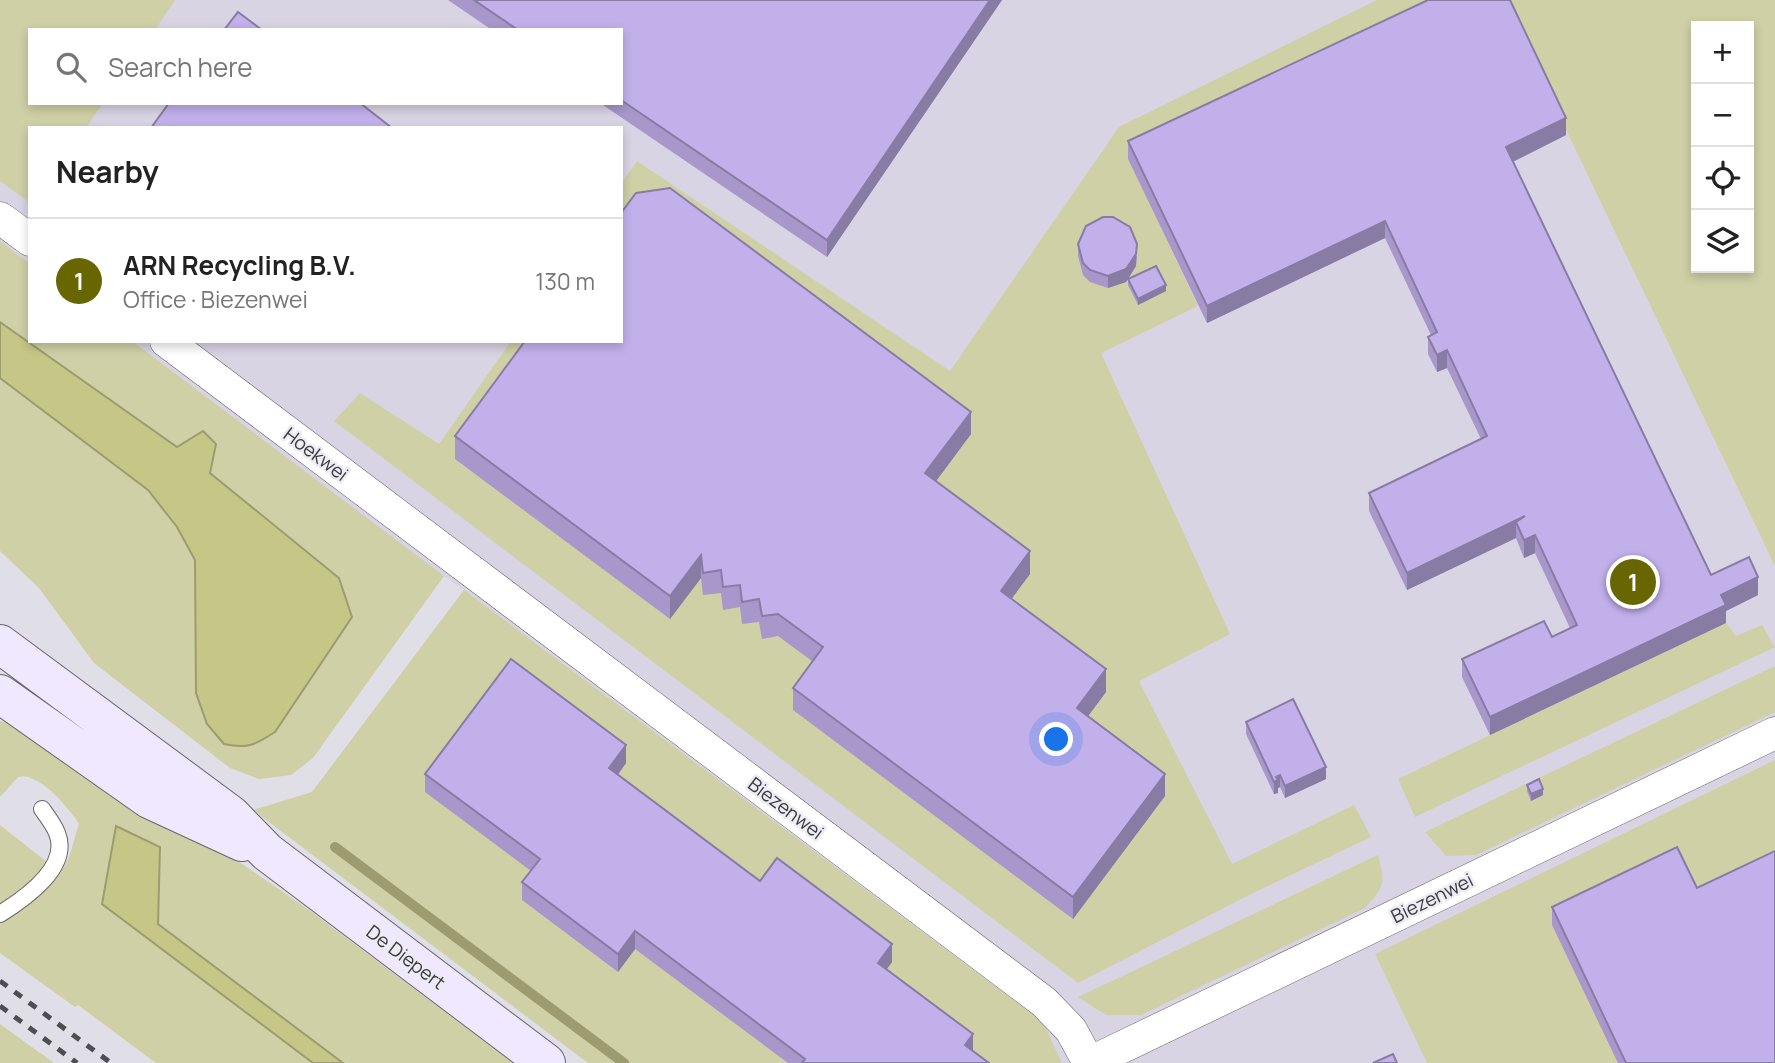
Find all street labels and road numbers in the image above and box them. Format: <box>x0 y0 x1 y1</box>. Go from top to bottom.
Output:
street label: Hoekwei <box>278 421 354 487</box>
street label: Biezenwei <box>743 771 829 845</box>
street label: Biezenwei <box>1387 867 1477 929</box>
street label: De Diepert <box>361 919 451 995</box>

